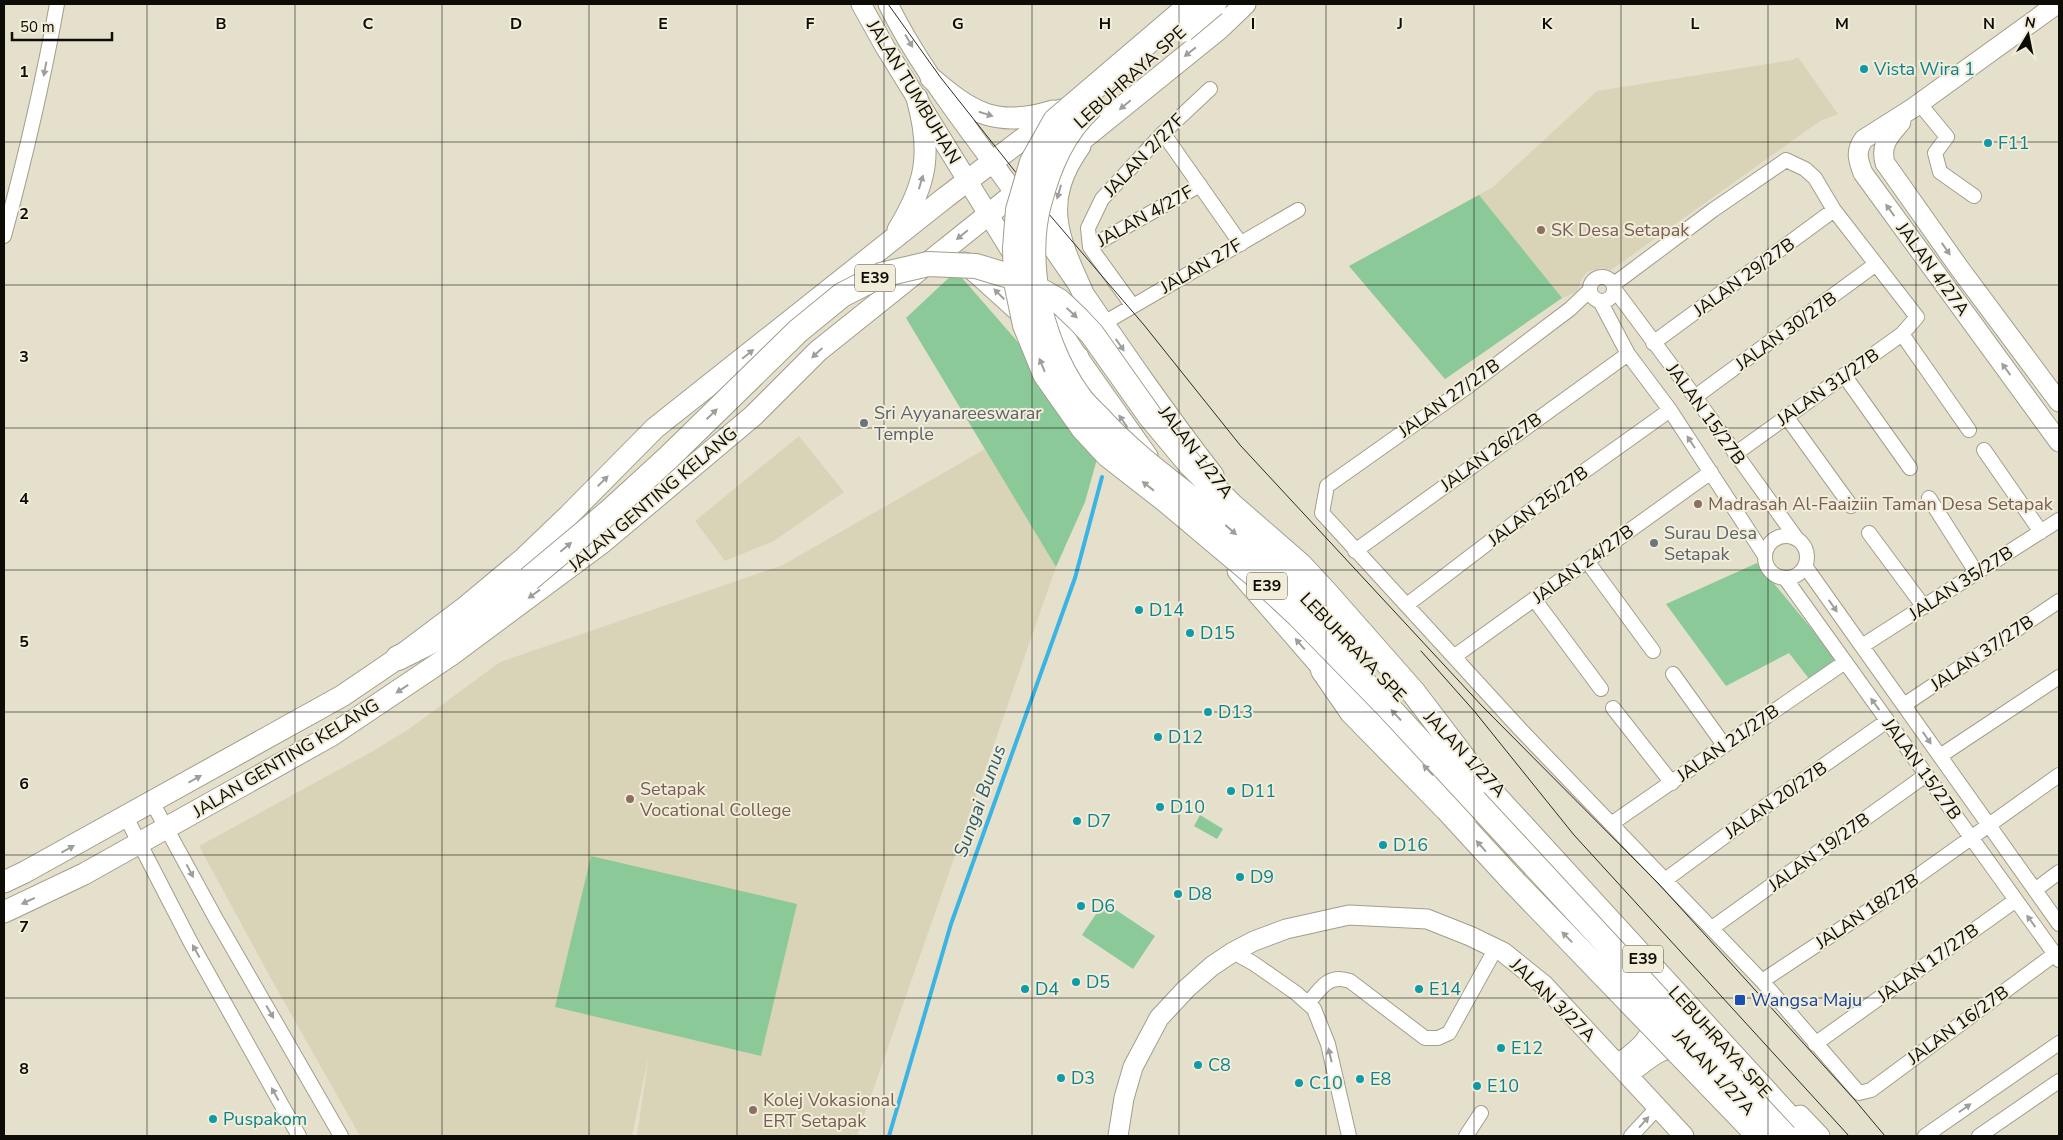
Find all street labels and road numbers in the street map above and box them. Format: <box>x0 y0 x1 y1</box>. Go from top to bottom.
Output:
street label: JALAN TUMBUHAN <box>861 15 967 169</box>
street label: LEBUHRAYA SPE <box>1070 21 1190 133</box>
street label: JALAN 2/27F <box>1098 108 1190 202</box>
street label: JALAN 4/27F <box>1092 180 1198 253</box>
street label: JALAN 4/27A <box>1890 217 1975 321</box>
street label: JALAN 29/27B <box>1688 232 1800 323</box>
street label: JALAN 27F <box>1155 233 1246 300</box>
road number: E39 <box>855 264 895 292</box>
street label: JALAN 30/27B <box>1730 286 1842 377</box>
street label: JALAN 31/27B <box>1771 343 1884 432</box>
street label: JALAN 27/27B <box>1393 353 1505 444</box>
street label: JALAN 15/27B <box>1660 358 1751 470</box>
street label: JALAN 1/27A <box>1153 400 1239 503</box>
street label: JALAN 26/27B <box>1435 407 1547 498</box>
street label: JALAN GENTING KELANG <box>563 421 742 577</box>
street label: JALAN 25/27B <box>1482 460 1593 552</box>
street label: JALAN 24/27B <box>1527 519 1639 610</box>
street label: JALAN 35/27B <box>1903 540 2018 626</box>
road number: E39 <box>1247 572 1287 600</box>
street label: LEBUHRAYA SPE <box>1295 587 1411 707</box>
street label: JALAN 37/27B <box>1925 610 2038 697</box>
street label: JALAN GENTING KELANG <box>187 693 384 824</box>
street label: JALAN 21/27B <box>1671 699 1784 788</box>
street label: JALAN 1/27A <box>1418 705 1511 802</box>
street label: JALAN 15/27B <box>1876 713 1967 825</box>
street label: JALAN 20/27B <box>1719 756 1832 845</box>
street label: JALAN 19/27B <box>1763 807 1875 898</box>
street label: JALAN 18/27B <box>1810 868 1923 955</box>
street label: JALAN 17/27B <box>1872 918 1984 1009</box>
road number: E39 <box>1623 946 1663 972</box>
street label: JALAN 3/27A <box>1504 952 1601 1047</box>
street label: JALAN 16/27B <box>1902 980 2014 1071</box>
street label: LEBUHRAYA SPE <box>1663 981 1777 1103</box>
street label: JALAN 1/27A <box>1667 1023 1760 1120</box>

